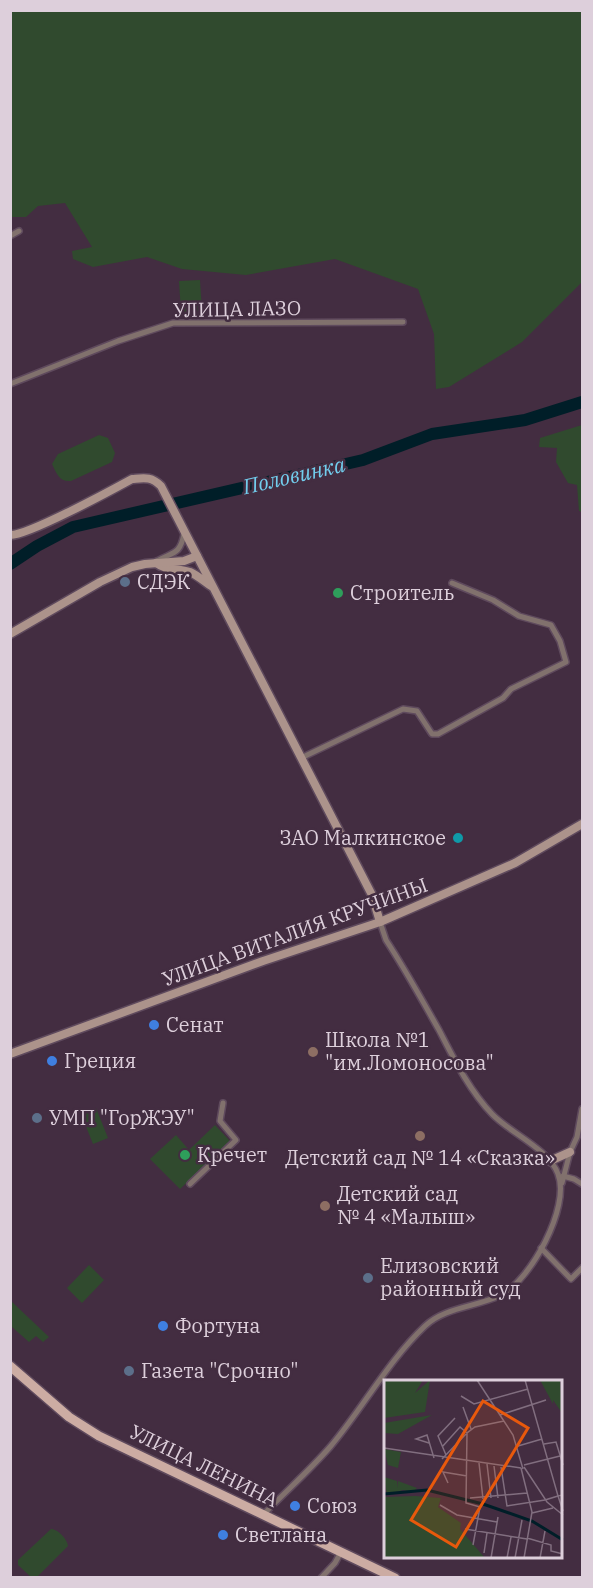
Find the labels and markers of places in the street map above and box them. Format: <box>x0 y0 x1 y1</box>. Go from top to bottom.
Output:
place label: СДЭК <box>137 568 191 595</box>
marker: СДЭК <box>118 575 132 589</box>
place label: Строитель <box>350 579 455 606</box>
marker: Строитель <box>331 586 345 600</box>
place label: ЗАО Малкинское <box>280 824 446 851</box>
marker: ЗАО Малкинское <box>451 831 465 845</box>
place label: Сенат <box>166 1011 224 1038</box>
marker: Сенат <box>147 1018 161 1032</box>
place label: Школа №1 "им.Ломоносова" <box>325 1026 494 1076</box>
marker: Школа №1 "им.Ломоносова" <box>306 1045 320 1059</box>
place label: Греция <box>64 1047 136 1074</box>
marker: Греция <box>45 1054 59 1068</box>
place label: УМП "ГорЖЭУ" <box>49 1104 195 1131</box>
marker: УМП "ГорЖЭУ" <box>30 1111 44 1125</box>
marker: Детский сад № 14 «Сказка» <box>413 1129 427 1143</box>
place label: Кречет <box>197 1141 267 1168</box>
place label: Детский сад № 14 «Сказка» <box>285 1144 555 1171</box>
marker: Кречет <box>178 1148 192 1162</box>
place label: Детский сад № 4 «Малыш» <box>337 1180 475 1230</box>
marker: Детский сад № 4 «Малыш» <box>318 1199 332 1213</box>
place label: Елизовский районный суд <box>380 1252 521 1302</box>
marker: Елизовский районный суд <box>361 1271 375 1285</box>
place label: Фортуна <box>175 1312 261 1339</box>
marker: Фортуна <box>156 1319 170 1333</box>
place label: Газета "Срочно" <box>141 1357 299 1384</box>
marker: Газета "Срочно" <box>122 1364 136 1378</box>
place label: Союз <box>307 1492 357 1519</box>
marker: Союз <box>288 1499 302 1513</box>
place label: Светлана <box>235 1521 327 1548</box>
marker: Светлана <box>216 1528 230 1542</box>

